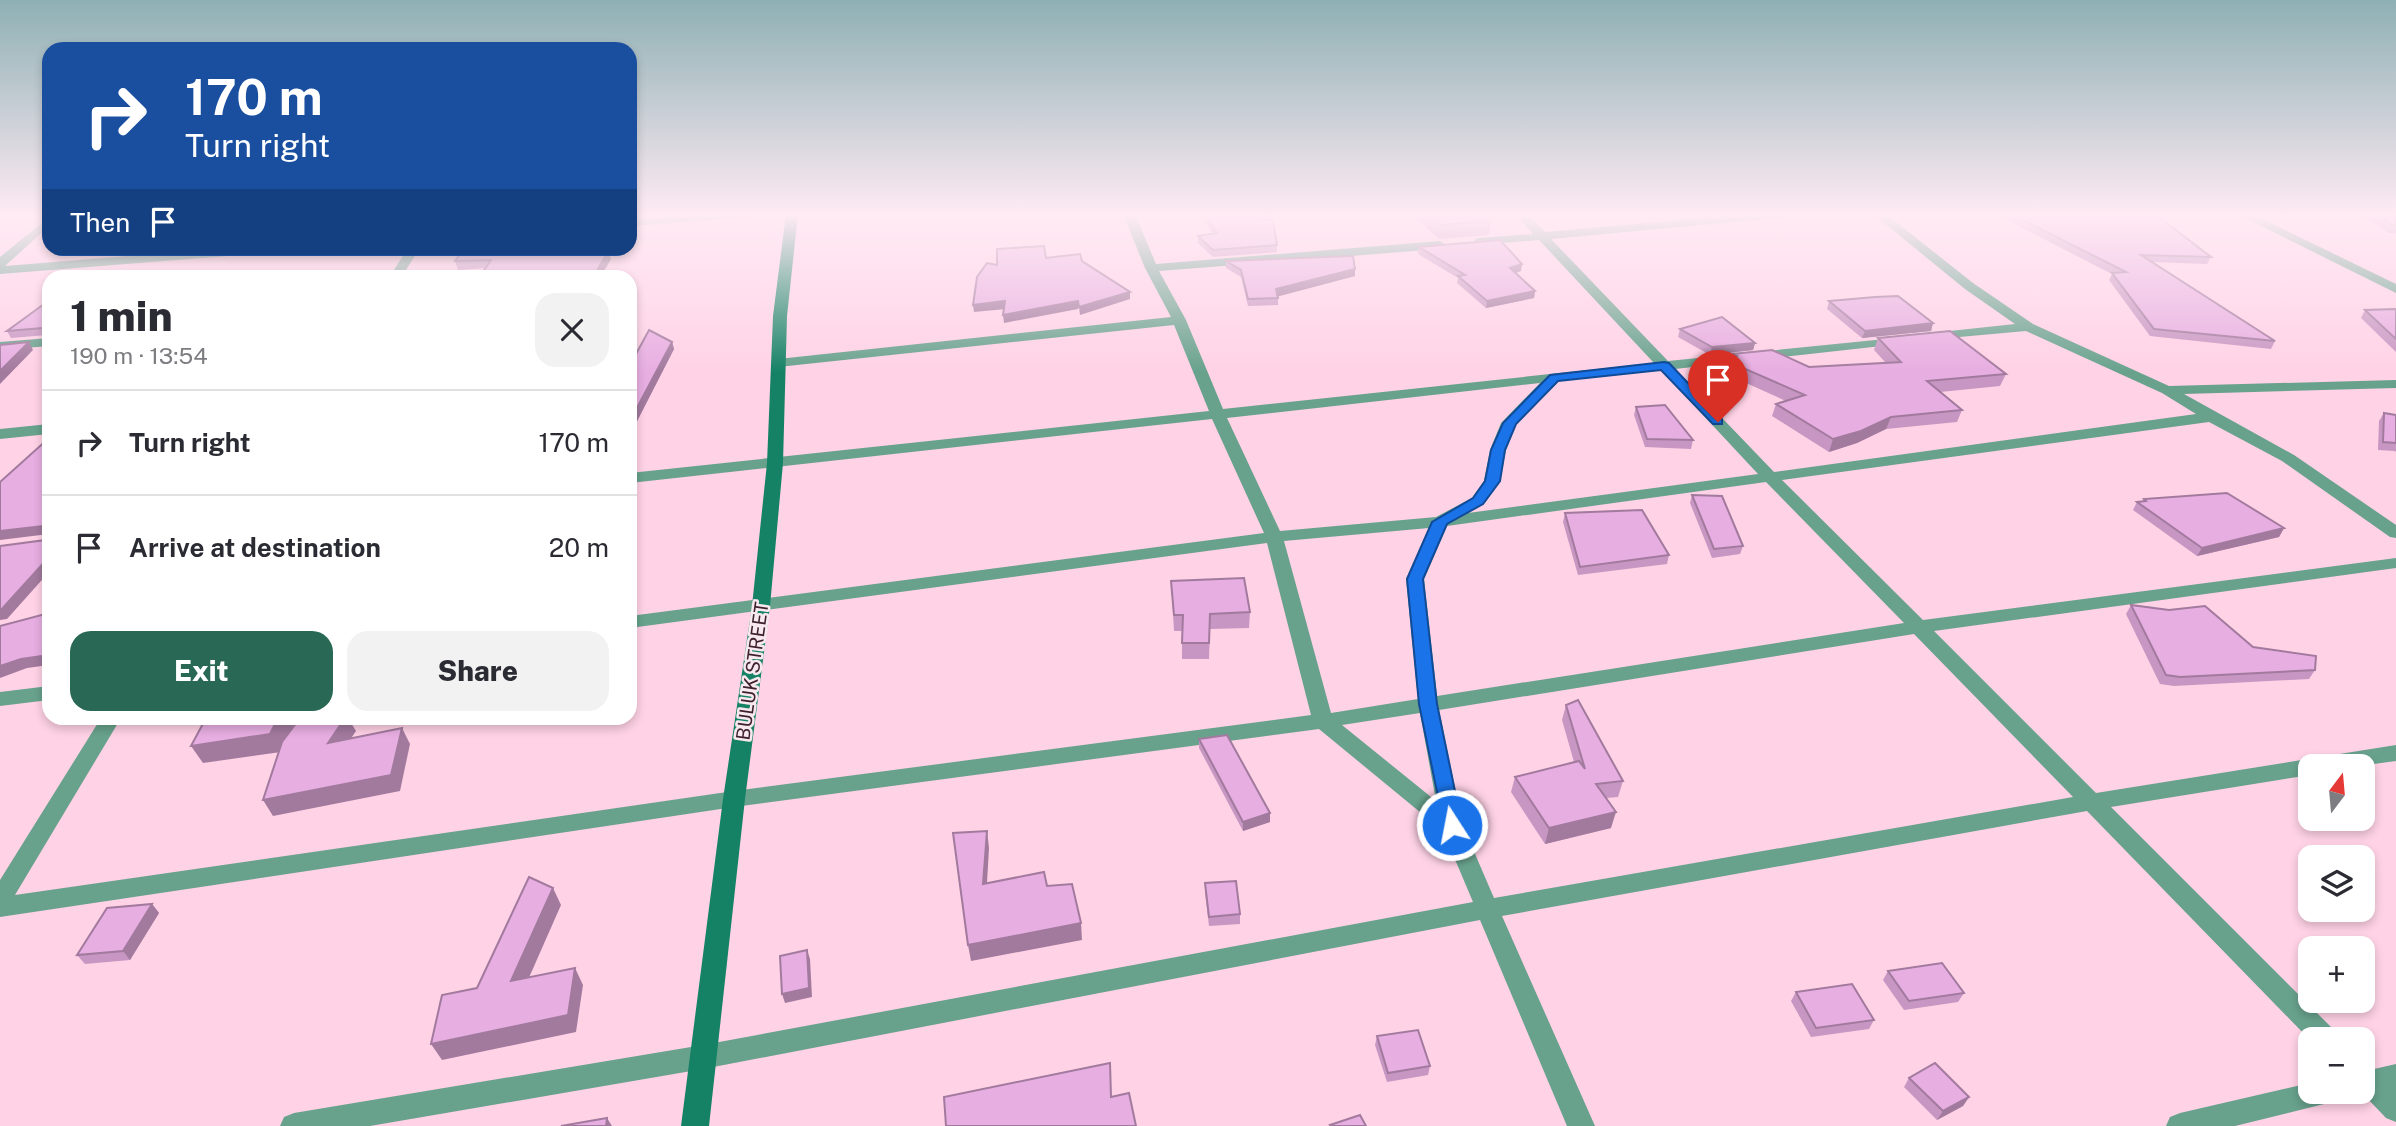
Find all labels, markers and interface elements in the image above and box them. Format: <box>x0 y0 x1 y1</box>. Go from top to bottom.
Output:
text: 170 m <box>185 68 323 126</box>
icon: right <box>70 70 161 161</box>
text: Turn right <box>185 127 330 164</box>
icon: arrive <box>144 203 182 241</box>
text: Then <box>70 207 130 238</box>
text: 1 min <box>70 291 173 340</box>
button: close <box>535 293 609 367</box>
text: 190 m · 13:54 <box>70 342 208 369</box>
pin <box>1688 350 1748 422</box>
icon: arrive <box>1699 361 1737 399</box>
icon: right <box>70 424 108 462</box>
text: Turn right <box>129 427 251 458</box>
text: 170 m <box>539 427 609 458</box>
icon: arrive <box>70 529 108 567</box>
text: Arrive at destination <box>129 532 381 563</box>
text: 20 m <box>549 532 609 563</box>
street label: BULUK STREET <box>731 600 773 742</box>
button: Exit <box>70 631 333 711</box>
button: Share <box>347 631 609 711</box>
north arrow <box>2298 754 2375 831</box>
map controls <box>2298 754 2375 1104</box>
position arrow <box>1415 788 1489 862</box>
button: layers <box>2298 845 2375 922</box>
button: + <box>2298 936 2375 1013</box>
button: − <box>2298 1027 2375 1104</box>

